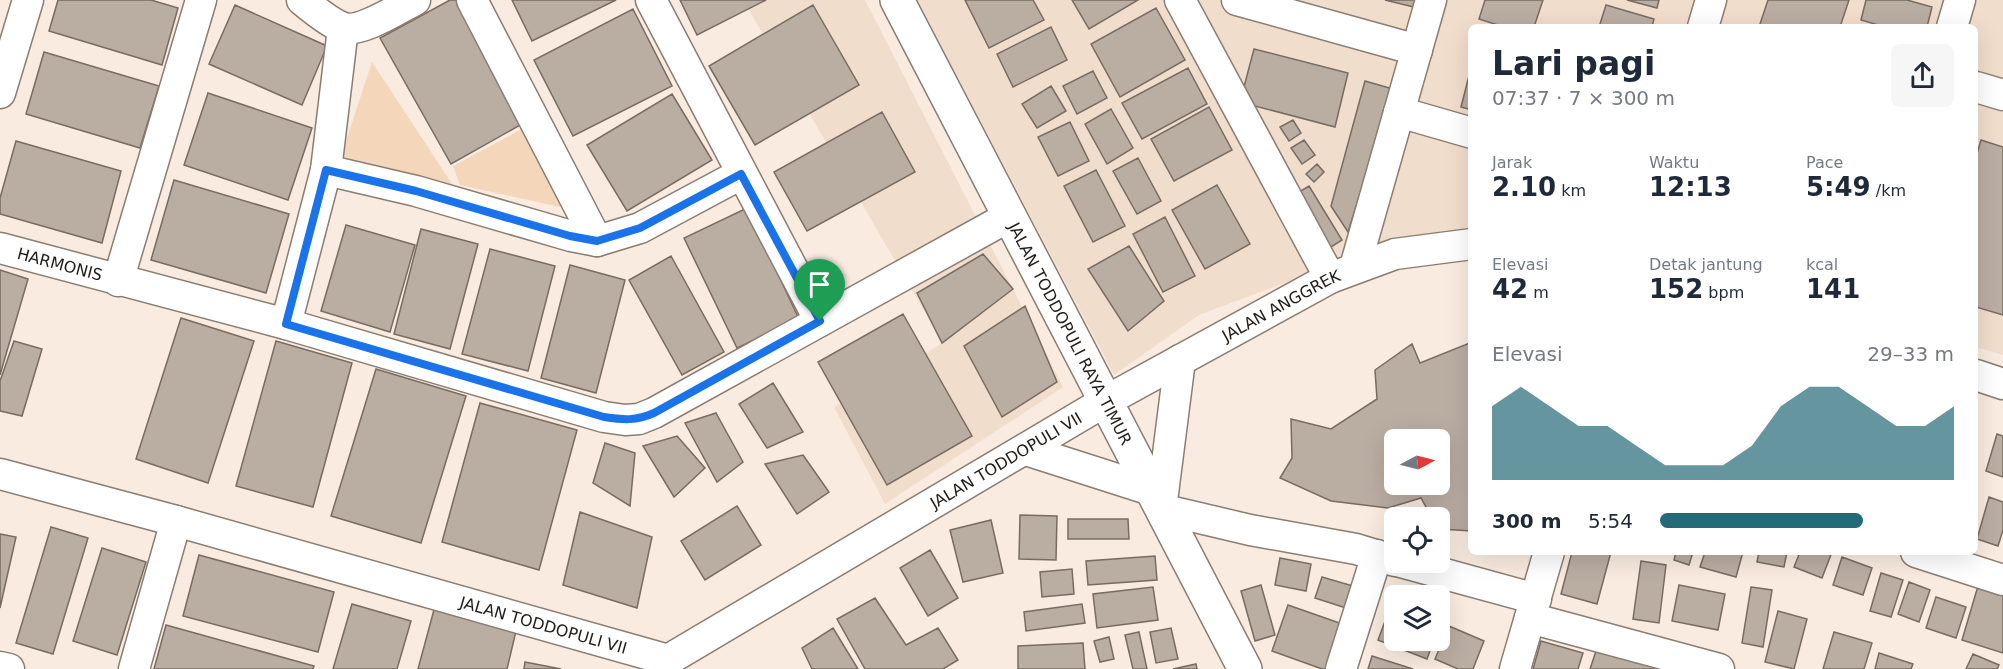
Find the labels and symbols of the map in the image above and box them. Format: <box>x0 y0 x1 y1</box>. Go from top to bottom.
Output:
street label: JALAN TODDOPULI RAYA TIMUR <box>1004 218 1136 448</box>
street label: HARMONIS <box>15 244 104 285</box>
pin <box>794 259 845 321</box>
street label: JALAN ANGGREK <box>1218 266 1344 346</box>
street label: JALAN TODDOPULI VII <box>926 408 1085 513</box>
north arrow <box>1384 429 1450 495</box>
street label: JALAN TODDOPULI VII <box>457 592 629 658</box>

